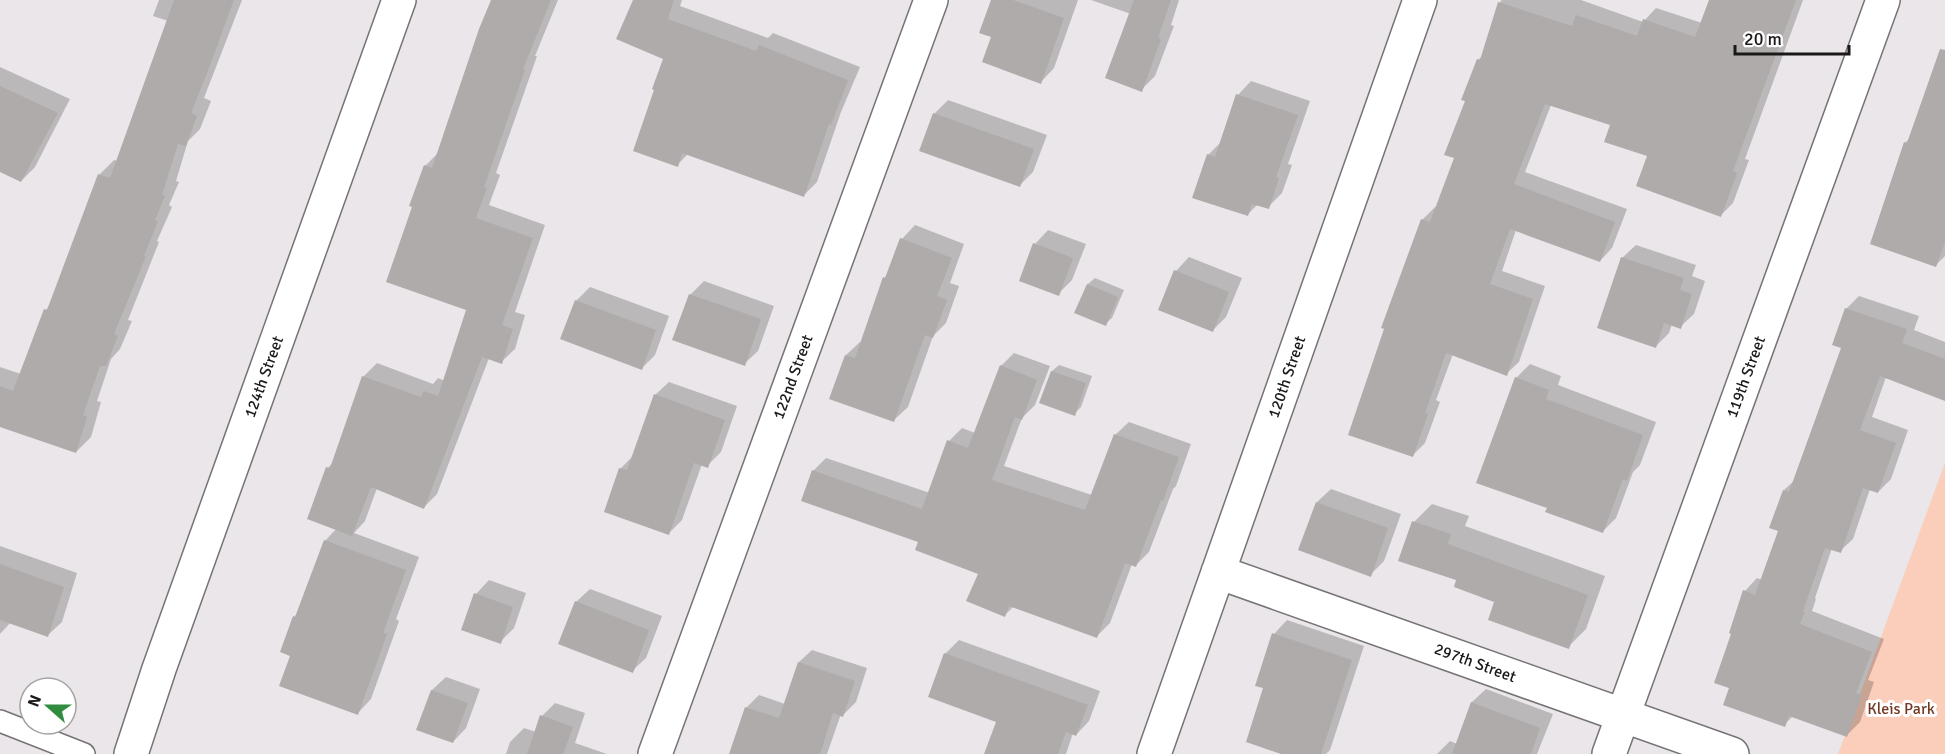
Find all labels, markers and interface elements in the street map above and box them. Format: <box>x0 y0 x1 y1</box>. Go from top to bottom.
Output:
scale bar <box>1735 18 1849 56</box>
text: 20 m <box>1744 28 1782 50</box>
street label: 122nd Street <box>768 332 818 422</box>
street label: 124th Street <box>240 333 288 421</box>
street label: 120th Street <box>1264 333 1310 421</box>
street label: 119th Street <box>1722 333 1770 421</box>
street label: 297th Street <box>1431 639 1519 687</box>
north arrow <box>18 676 78 736</box>
text: N <box>24 692 46 710</box>
park label: Kleis Park <box>1867 699 1935 719</box>

